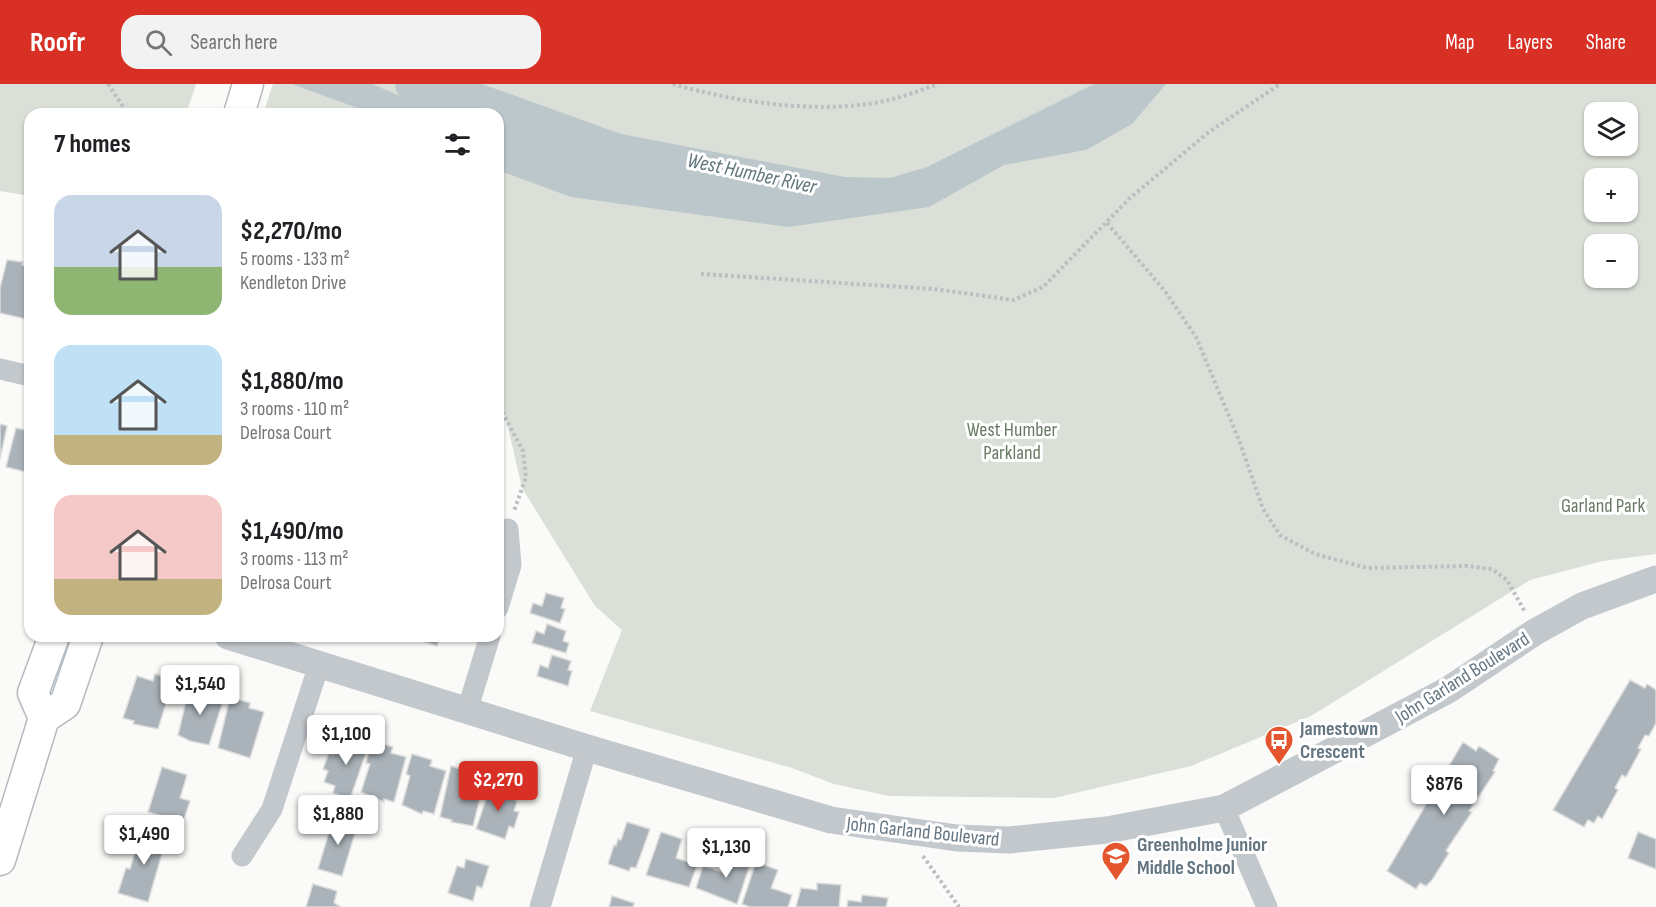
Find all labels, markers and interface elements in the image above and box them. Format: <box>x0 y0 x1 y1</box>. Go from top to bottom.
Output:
search box <box>121 15 541 69</box>
text: Roofr <box>30 26 85 59</box>
icon: search <box>142 26 175 59</box>
text: Search here <box>190 29 278 56</box>
text: Map <box>1445 30 1474 55</box>
text: Layers <box>1507 30 1553 55</box>
text: Share <box>1586 30 1626 55</box>
map controls <box>1584 102 1638 288</box>
button: layers <box>1584 102 1638 156</box>
icon: filters <box>441 128 474 161</box>
text: 7 homes <box>54 129 131 160</box>
water label: West Humber River <box>685 148 820 200</box>
button: + <box>1584 168 1638 222</box>
text: $2,270/mo <box>240 216 342 247</box>
icon: home <box>102 219 174 291</box>
button: − <box>1584 234 1638 288</box>
text: 5 rooms · 133 m² <box>240 247 350 271</box>
text: Kendleton Drive <box>240 271 346 295</box>
text: $1,880/mo <box>240 366 344 397</box>
icon: home <box>102 369 174 441</box>
text: 3 rooms · 110 m² <box>240 397 349 421</box>
park label: West Humber Parkland <box>967 418 1058 465</box>
text: Delrosa Court <box>240 421 332 445</box>
park label: Garland Park <box>1561 494 1645 518</box>
text: $1,490/mo <box>240 516 344 547</box>
icon: home <box>102 519 174 591</box>
text: 3 rooms · 113 m² <box>240 547 349 571</box>
text: Delrosa Court <box>240 571 332 595</box>
street label: John Garland Boulevard <box>1390 627 1534 729</box>
pin: $1,540 <box>151 665 249 716</box>
text: $1,540 <box>175 672 225 696</box>
pin: $1,100 <box>297 715 395 766</box>
place label: Jamestown Crescent <box>1299 717 1378 764</box>
text: $1,100 <box>321 722 371 746</box>
bus stop icon: Jamestown Crescent <box>1263 724 1295 766</box>
pin: $2,270 <box>449 761 547 812</box>
pin: $876 <box>1408 765 1480 816</box>
text: $2,270 <box>473 768 523 792</box>
text: $876 <box>1425 772 1463 796</box>
pin: $1,880 <box>289 795 387 846</box>
text: $1,880 <box>312 802 364 826</box>
street label: John Garland Boulevard <box>844 812 1001 852</box>
pin: $1,490 <box>95 815 193 866</box>
text: $1,490 <box>118 822 170 846</box>
pin: $1,130 <box>677 828 775 879</box>
place label: Greenholme Junior Middle School <box>1137 833 1267 880</box>
text: $1,130 <box>701 835 751 859</box>
school or university icon: Greenholme Junior Middle School <box>1100 840 1132 882</box>

